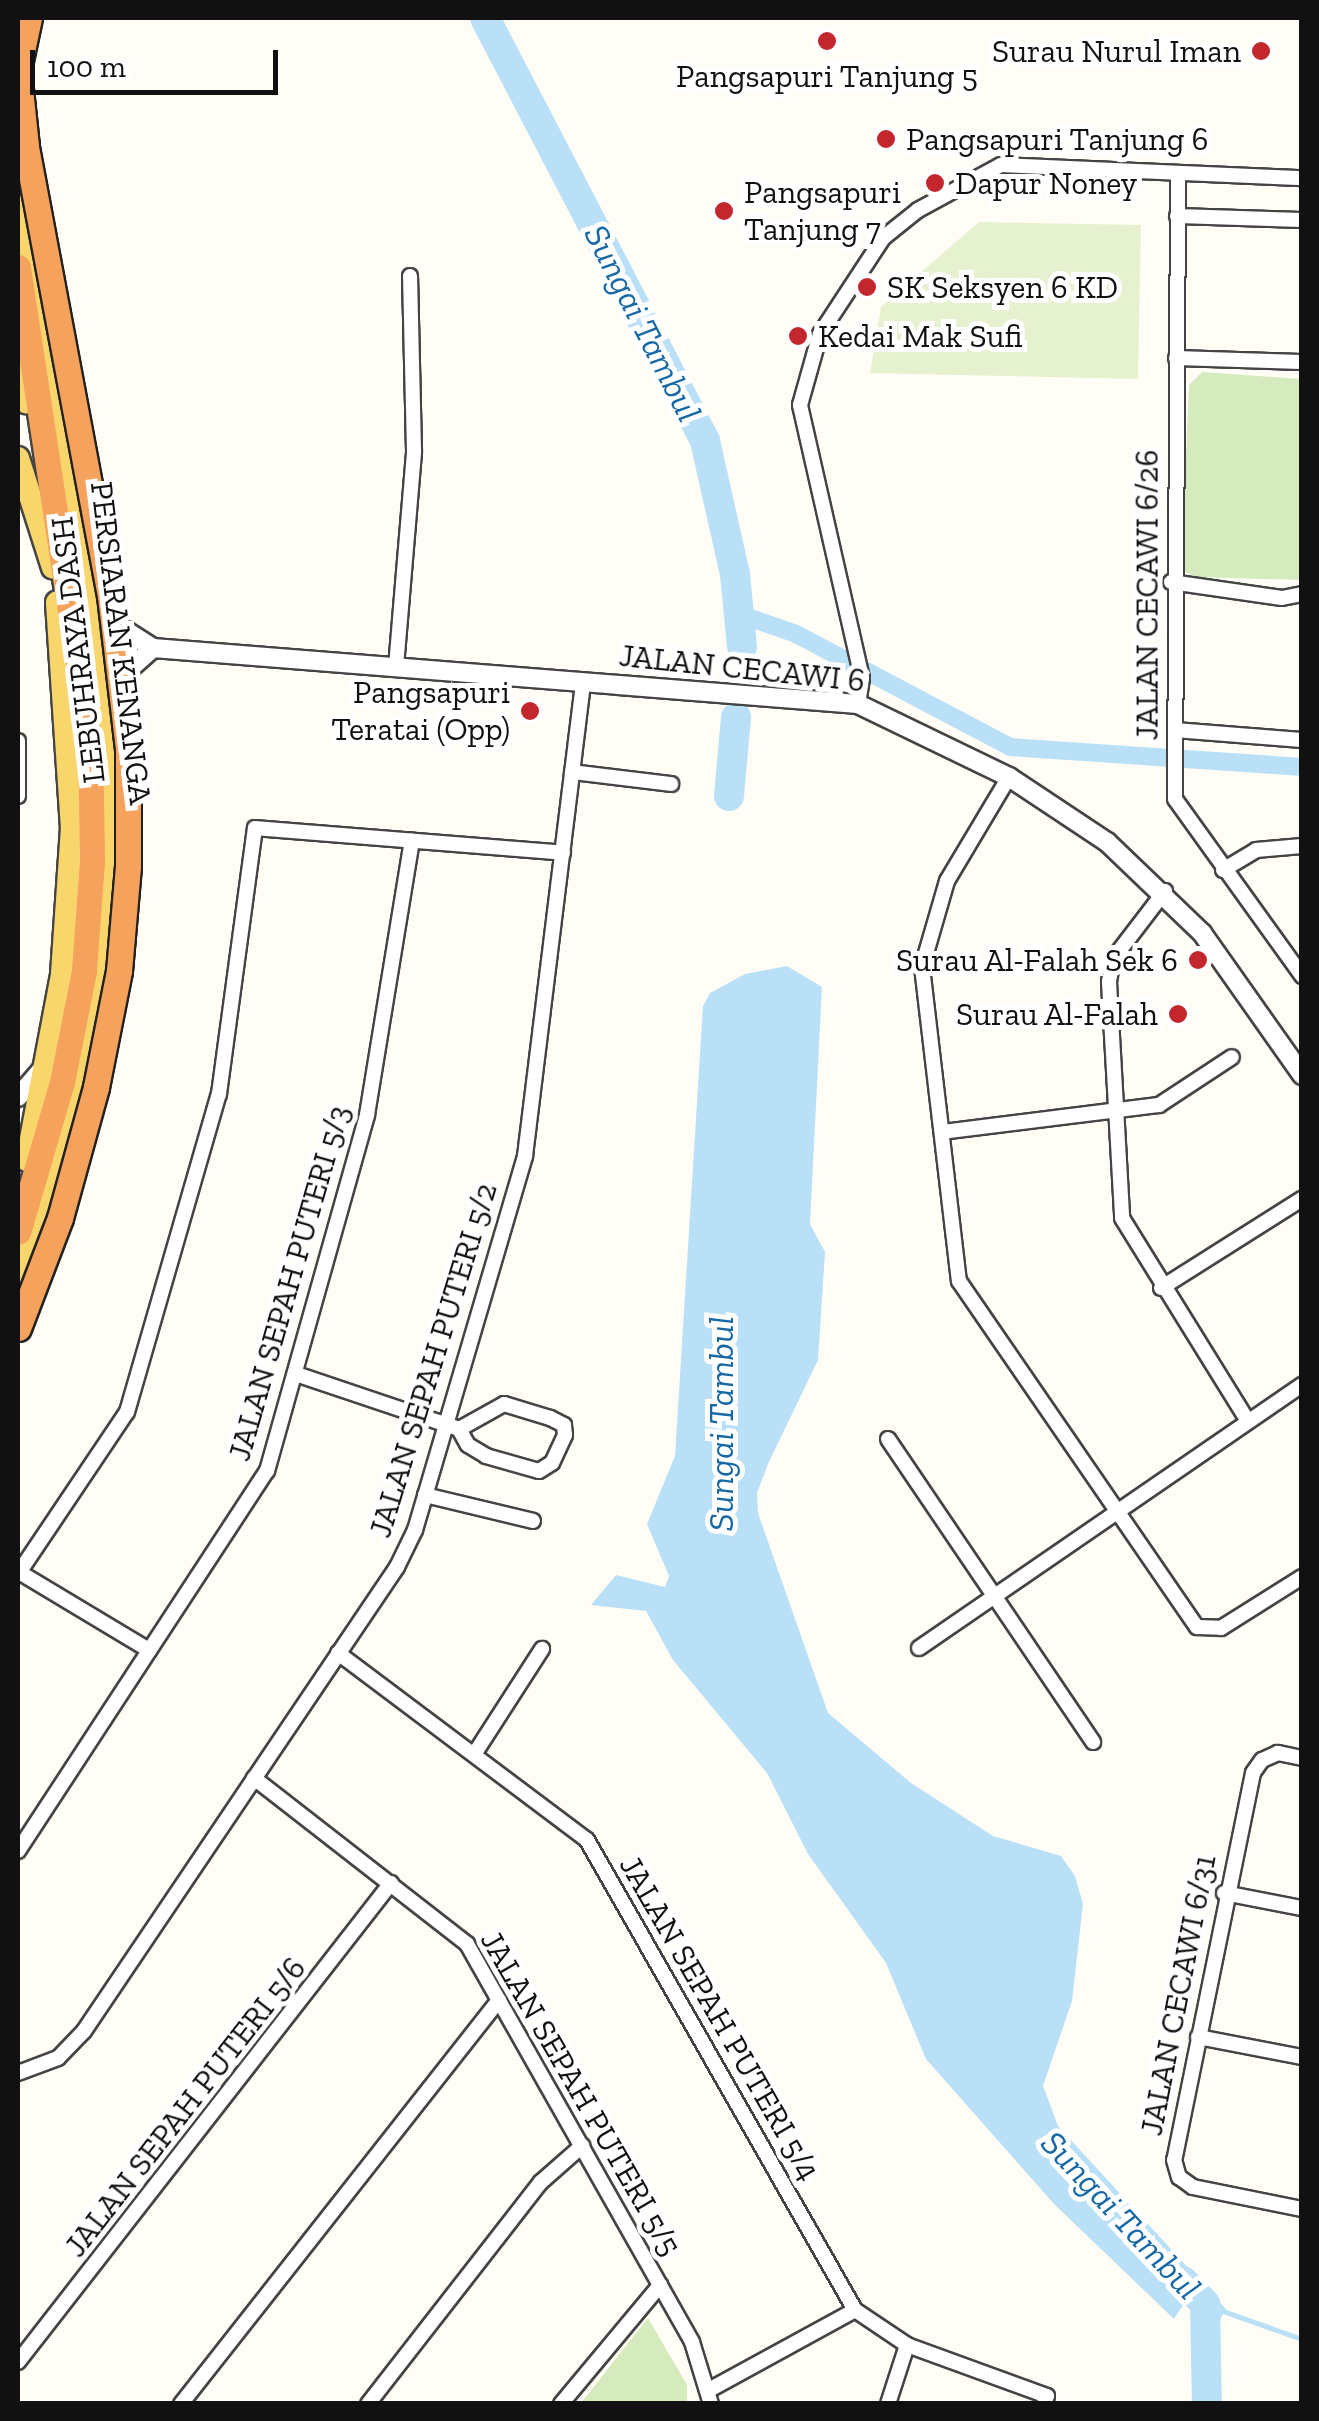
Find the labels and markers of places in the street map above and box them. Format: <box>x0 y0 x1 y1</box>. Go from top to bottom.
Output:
marker: Pangsapuri Tanjung 5 <box>816 30 838 52</box>
place label: Surau Nurul Iman <box>992 32 1241 70</box>
marker: Surau Nurul Iman <box>1250 40 1272 62</box>
place label: Pangsapuri Tanjung 5 <box>676 57 978 95</box>
place label: Pangsapuri Tanjung 6 <box>906 120 1209 158</box>
marker: Pangsapuri Tanjung 6 <box>875 128 897 150</box>
place label: Dapur Noney <box>955 164 1138 202</box>
marker: Dapur Noney <box>924 172 946 194</box>
place label: Pangsapuri Tanjung 7 <box>744 174 901 249</box>
marker: Pangsapuri Tanjung 7 <box>713 200 735 222</box>
place label: SK Seksyen 6 KD <box>887 268 1119 306</box>
marker: SK Seksyen 6 KD <box>856 276 878 298</box>
place label: Kedai Mak Sufi <box>818 317 1023 355</box>
marker: Kedai Mak Sufi <box>787 325 809 347</box>
place label: Pangsapuri Teratai (Opp) <box>331 674 510 749</box>
marker: Pangsapuri Teratai (Opp) <box>519 700 541 722</box>
place label: Surau Al-Falah Sek 6 <box>895 941 1178 979</box>
marker: Surau Al-Falah Sek 6 <box>1187 949 1209 971</box>
place label: Surau Al-Falah <box>955 995 1158 1033</box>
marker: Surau Al-Falah <box>1167 1003 1189 1025</box>

